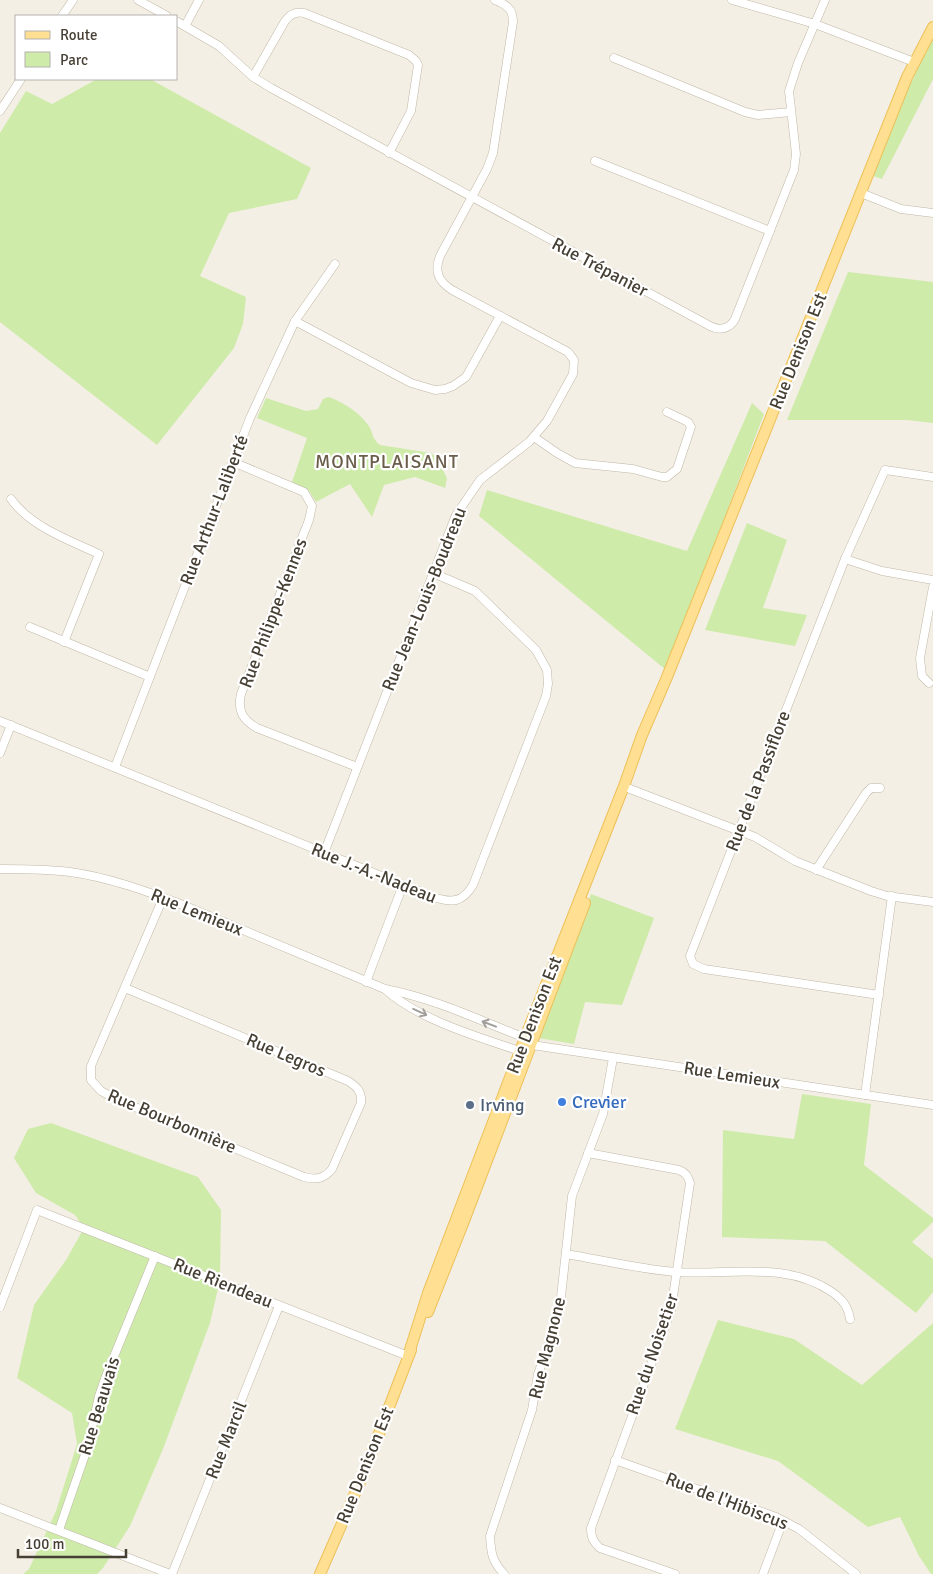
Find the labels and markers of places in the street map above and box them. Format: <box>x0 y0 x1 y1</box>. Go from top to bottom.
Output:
place label: Crevier <box>572 1091 627 1113</box>
place label: Irving <box>480 1094 525 1116</box>
marker: Crevier <box>556 1096 568 1108</box>
marker: Irving <box>464 1099 476 1111</box>

